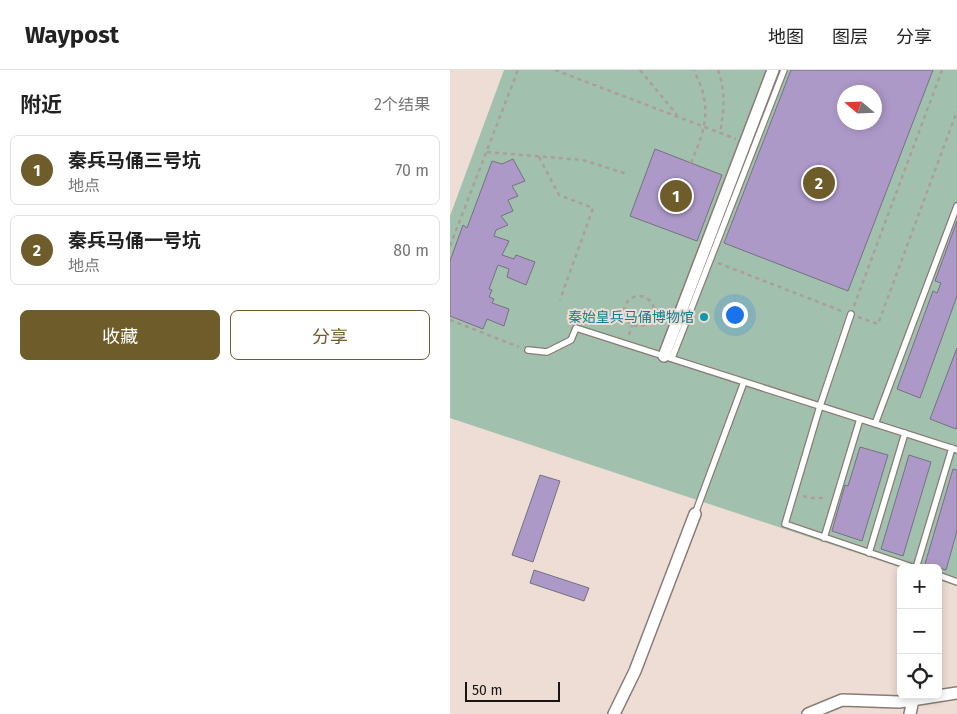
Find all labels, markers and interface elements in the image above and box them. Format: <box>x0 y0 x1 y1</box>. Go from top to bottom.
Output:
text: Waypost <box>25 21 119 49</box>
text: 地图 <box>768 26 804 48</box>
text: 图层 <box>832 26 868 48</box>
text: 分享 <box>896 26 932 48</box>
north arrow <box>837 85 882 130</box>
text: 附近 <box>20 92 62 118</box>
text: 2个结果 <box>374 95 430 114</box>
text: 秦兵马俑三号坑 <box>68 149 201 172</box>
text: 1 <box>33 161 41 180</box>
text: 70 m <box>395 161 429 180</box>
pin: 2 <box>803 164 835 202</box>
text: 地点 <box>68 176 100 195</box>
pin: 1 <box>660 177 692 215</box>
text: 秦兵马俑一号坑 <box>68 229 201 252</box>
text: 2 <box>33 241 41 260</box>
text: 80 m <box>393 241 429 260</box>
text: 地点 <box>68 256 100 275</box>
your location <box>722 302 748 328</box>
place label: 秦始皇兵马俑博物馆 <box>568 309 694 326</box>
button: 收藏 <box>20 310 220 360</box>
button: 分享 <box>230 310 430 360</box>
marker: 秦始皇兵马俑博物馆 <box>698 311 710 323</box>
map controls <box>897 564 942 699</box>
button: + <box>897 564 942 609</box>
button: − <box>897 609 942 654</box>
button: locate <box>897 654 942 699</box>
scale bar <box>465 679 560 702</box>
text: 50 m <box>472 682 503 699</box>

